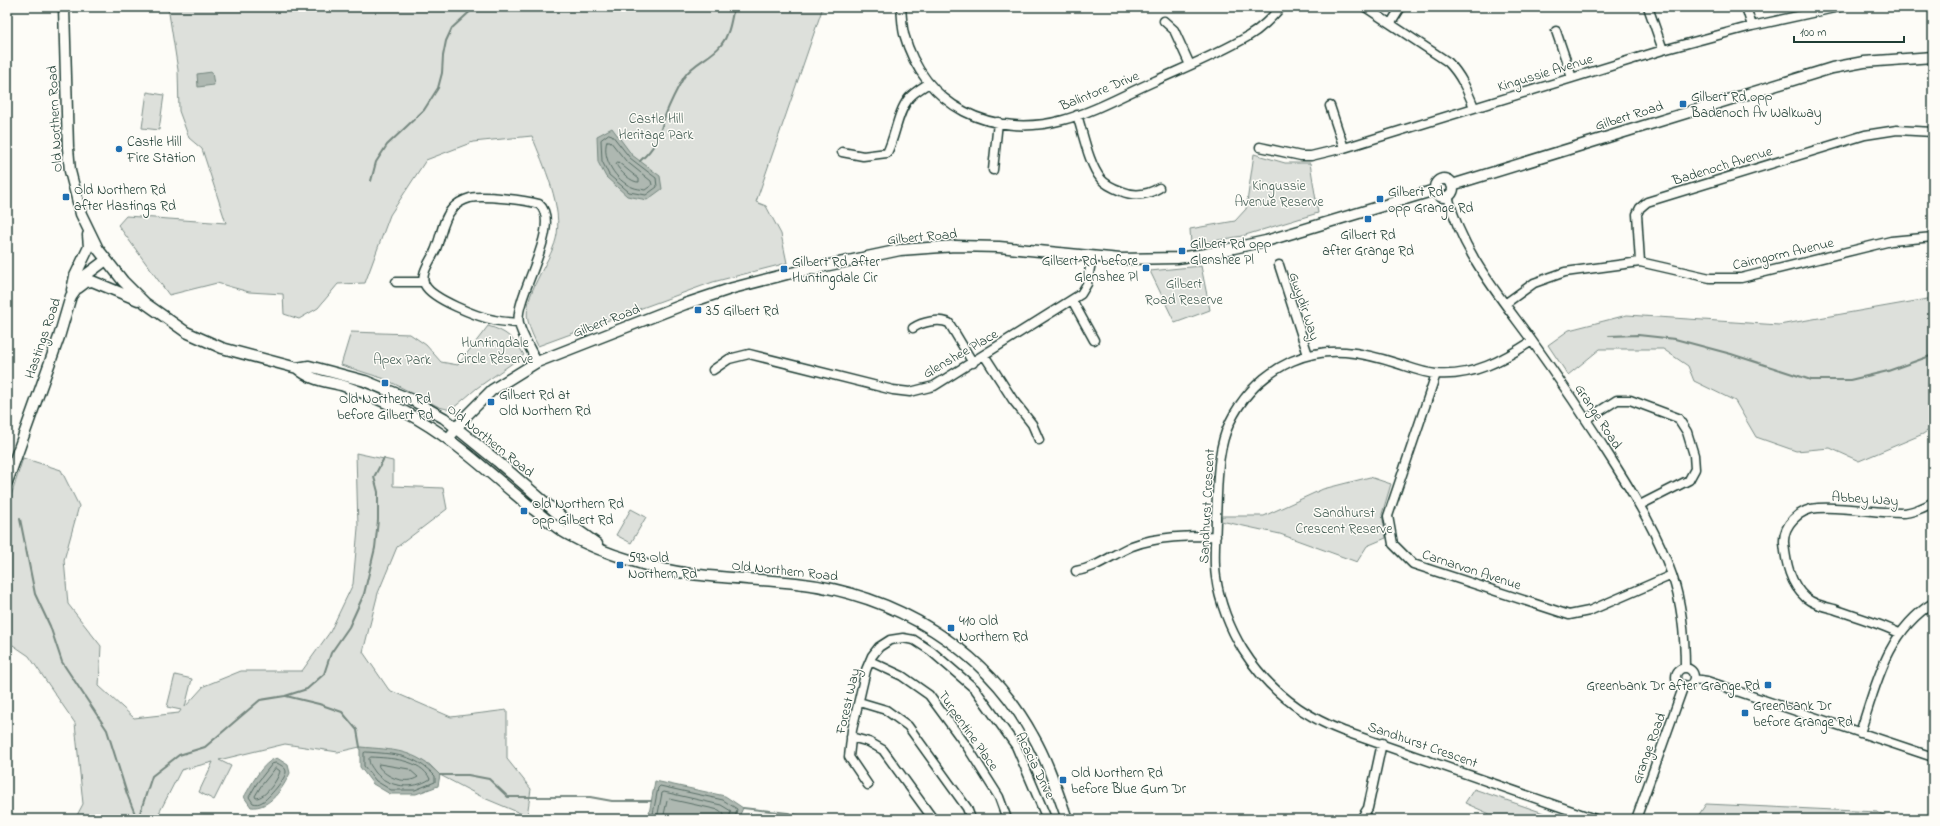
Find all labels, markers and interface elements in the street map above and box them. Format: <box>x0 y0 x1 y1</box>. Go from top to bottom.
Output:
scale bar <box>1794 18 1904 44</box>
text: 100 m <box>1800 24 1827 42</box>
street label: Kingussie Avenue <box>1495 49 1597 99</box>
street label: Old Northern Road <box>42 65 69 173</box>
street label: Balintore Drive <box>1056 66 1143 117</box>
place label: Gilbert Rd opp Badenoch Av Walkway <box>1690 87 1822 125</box>
street label: Gilbert Road <box>1593 96 1666 137</box>
marker: Gilbert Rd opp Badenoch Av Walkway <box>1678 99 1688 109</box>
park label: Castle Hill Heritage Park <box>619 109 694 147</box>
place label: Castle Hill Fire Station <box>126 132 195 169</box>
street label: Badenoch Avenue <box>1669 141 1776 192</box>
marker: Castle Hill Fire Station <box>114 144 124 154</box>
park label: Kingussie Avenue Reserve <box>1234 176 1324 213</box>
place label: Old Northern Rd after Hastings Rd <box>74 180 176 218</box>
place label: Gilbert Rd opp Grange Rd <box>1388 182 1473 220</box>
marker: Old Northern Rd after Hastings Rd <box>61 192 71 202</box>
marker: Gilbert Rd opp Grange Rd <box>1375 194 1385 204</box>
marker: Gilbert Rd after Grange Rd <box>1363 214 1373 224</box>
street label: Gilbert Road <box>886 224 958 251</box>
place label: Gilbert Rd after Grange Rd <box>1322 225 1414 263</box>
street label: Cairngorm Avenue <box>1731 232 1837 277</box>
place label: Gilbert Rd opp Glenshee Pl <box>1190 234 1272 271</box>
marker: Gilbert Rd opp Glenshee Pl <box>1177 246 1187 256</box>
place label: Gilbert Rd before Glenshee Pl <box>1042 251 1139 288</box>
place label: Gilbert Rd after Huntingdale Cir <box>792 252 880 290</box>
marker: Gilbert Rd before Glenshee Pl <box>1141 263 1151 273</box>
marker: Gilbert Rd after Huntingdale Cir <box>779 264 789 274</box>
street label: Gwydir Way <box>1282 270 1325 344</box>
park label: Gilbert Road Reserve <box>1145 274 1224 311</box>
street label: Hastings Road <box>20 295 68 382</box>
street label: Gilbert Road <box>570 299 643 344</box>
place label: 35 Gilbert Rd <box>706 301 779 322</box>
marker: 35 Gilbert Rd <box>693 305 703 315</box>
street label: Glenshee Place <box>919 324 1003 384</box>
park label: Huntingdale Circle Reserve <box>457 333 534 370</box>
park label: Apex Park <box>373 350 432 371</box>
marker: Old Northern Rd before Gilbert Rd <box>380 378 390 388</box>
street label: Grange Road <box>1568 380 1627 454</box>
place label: Gilbert Rd at Old Northern Rd <box>499 385 591 422</box>
place label: Old Northern Rd before Gilbert Rd <box>337 389 433 426</box>
marker: Gilbert Rd at Old Northern Rd <box>486 397 496 407</box>
street label: Old Northern Road <box>442 399 538 483</box>
street label: Sandhurst Crescent <box>1194 448 1221 564</box>
street label: Abbey Way <box>1831 487 1899 513</box>
place label: Old Northern Rd opp Gilbert Rd <box>532 494 624 531</box>
park label: Sandhurst Crescent Reserve <box>1296 503 1393 540</box>
marker: Old Northern Rd opp Gilbert Rd <box>519 506 529 516</box>
street label: Carnarvon Avenue <box>1419 544 1525 597</box>
place label: 593 Old Northern Rd <box>628 548 697 585</box>
street label: Old Northern Road <box>731 555 839 588</box>
marker: 593 Old Northern Rd <box>615 560 625 570</box>
place label: 410 Old Northern Rd <box>959 611 1028 648</box>
marker: 410 Old Northern Rd <box>946 623 956 633</box>
street label: Forest Way <box>830 666 867 738</box>
place label: Greenbank Dr after Grange Rd <box>1586 676 1760 698</box>
marker: Greenbank Dr after Grange Rd <box>1763 680 1773 690</box>
street label: Turpentine Place <box>932 686 1004 776</box>
place label: Greenbank Dr before Grange Rd <box>1753 696 1853 734</box>
marker: Greenbank Dr before Grange Rd <box>1740 708 1750 718</box>
street label: Grange Road <box>1627 710 1673 787</box>
street label: Sandhurst Crescent <box>1365 717 1481 774</box>
street label: Acacia Drive <box>1010 729 1060 803</box>
place label: Old Northern Rd before Blue Gum Dr <box>1071 763 1187 800</box>
marker: Old Northern Rd before Blue Gum Dr <box>1058 775 1068 785</box>

